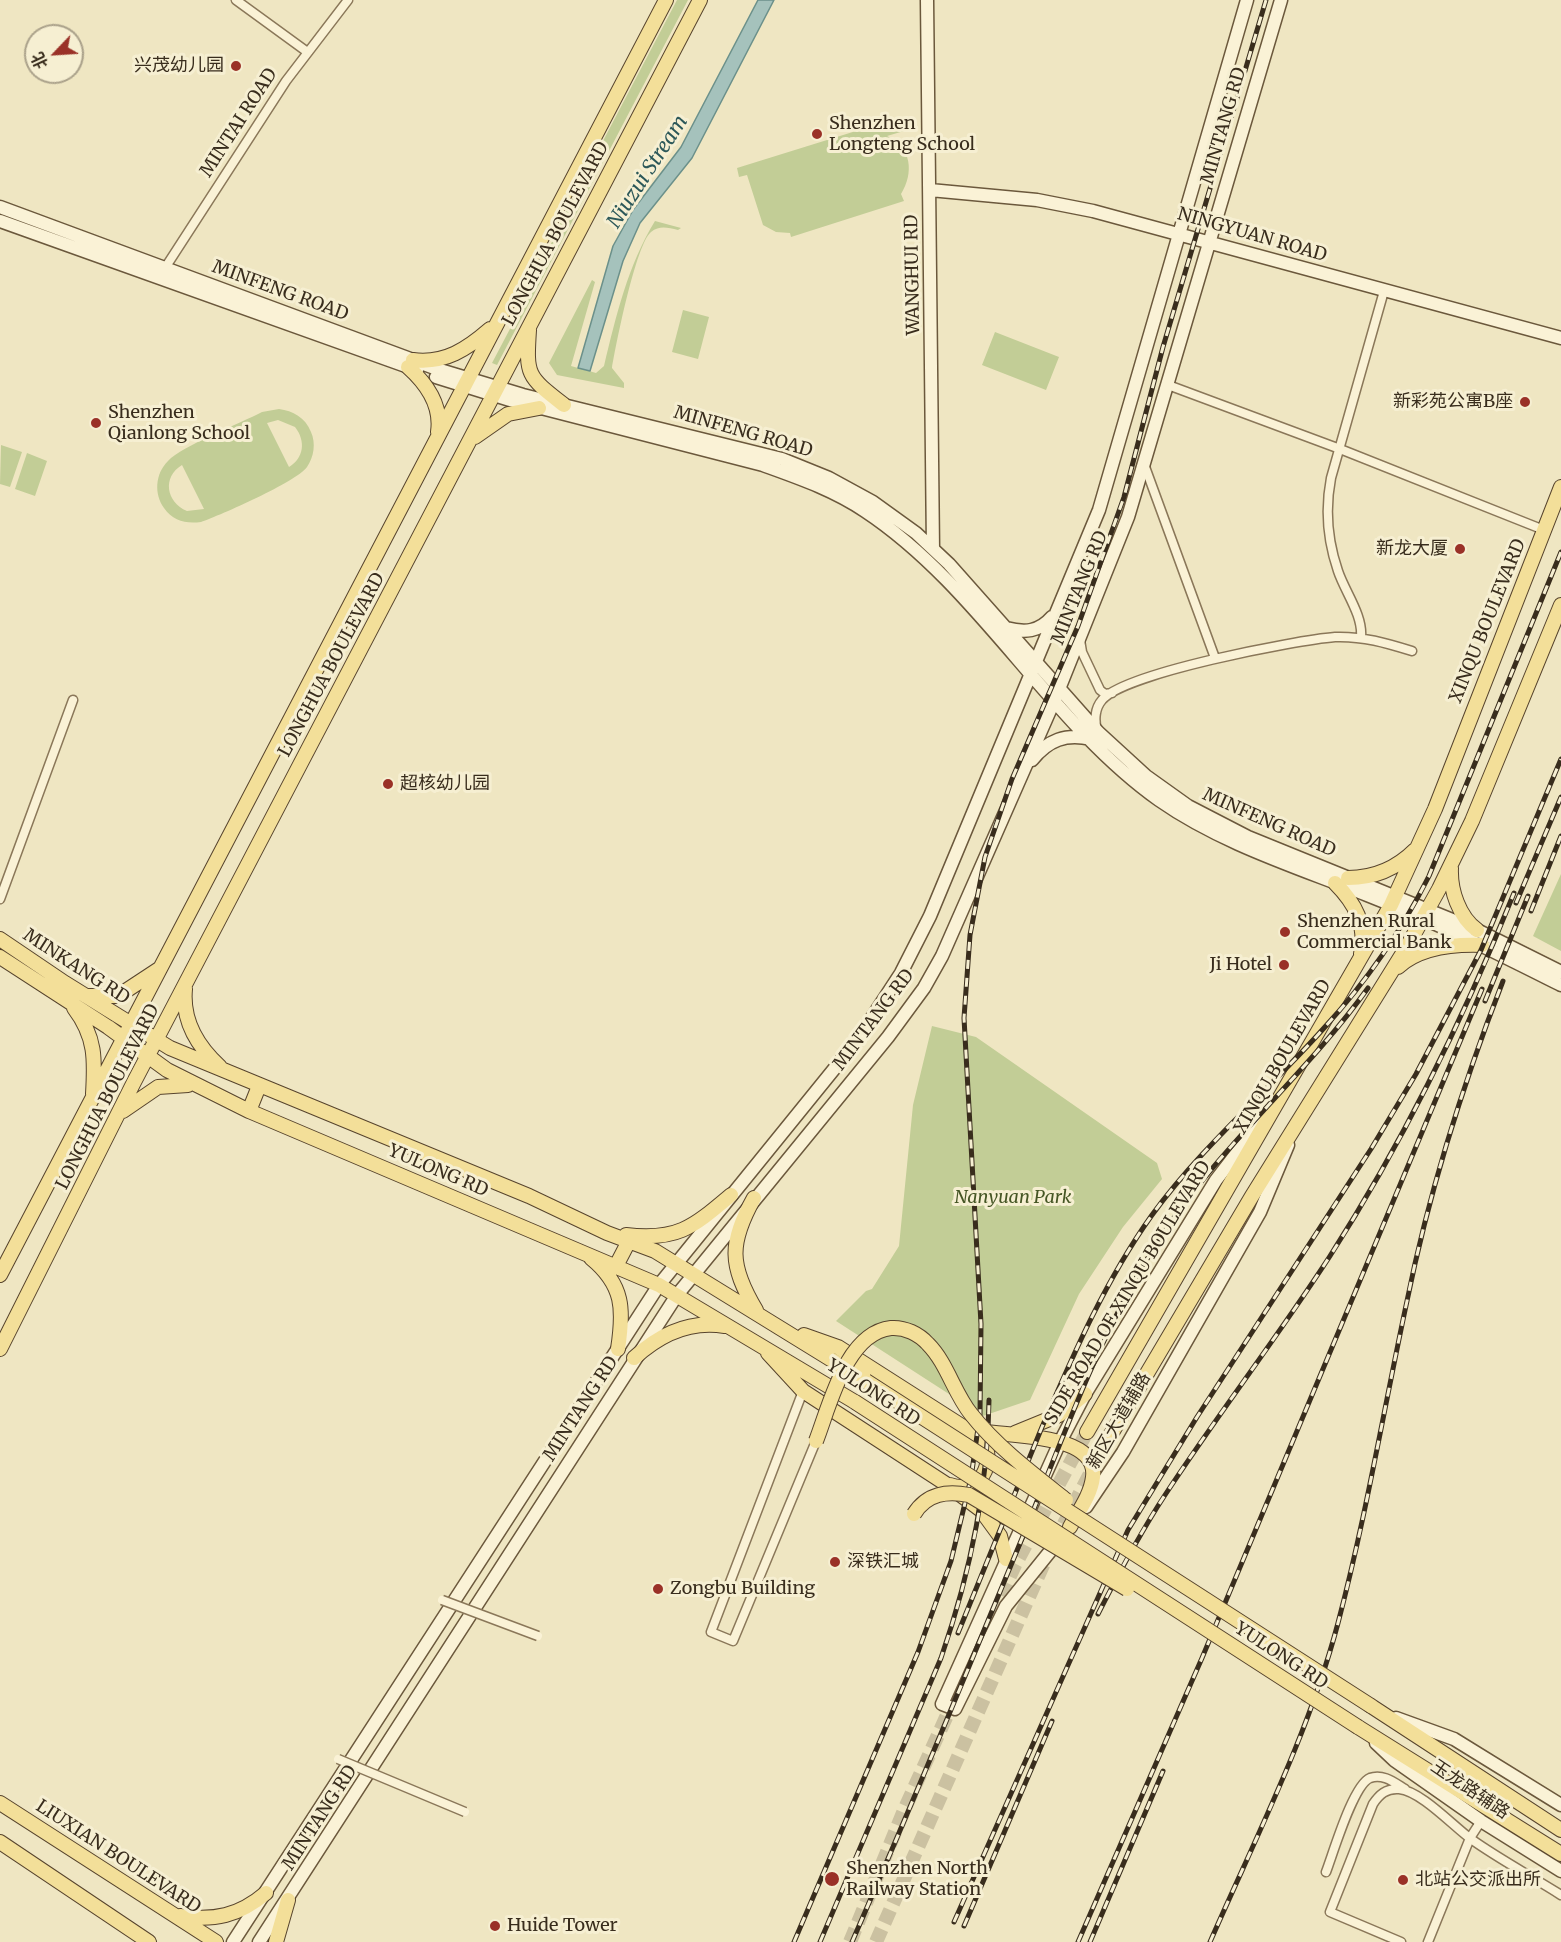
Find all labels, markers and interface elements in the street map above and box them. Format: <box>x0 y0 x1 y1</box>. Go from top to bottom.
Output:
north arrow <box>24 24 84 84</box>
text: 北 <box>27 49 52 72</box>
place label: 兴茂幼儿园 <box>134 55 224 77</box>
marker: 兴茂幼儿园 <box>229 59 243 73</box>
street label: MINTAI ROAD <box>196 65 282 181</box>
street label: MINTANG RD <box>1197 65 1251 187</box>
water label: Niuzui Stream <box>603 111 693 233</box>
place label: Shenzhen Longteng School <box>829 113 975 156</box>
marker: Shenzhen Longteng School <box>810 127 824 141</box>
street label: LONGHUA BOULEVARD <box>498 138 614 330</box>
street label: NINGYUAN ROAD <box>1175 203 1329 267</box>
street label: WANGHUI RD <box>901 214 925 336</box>
street label: MINFENG ROAD <box>209 256 351 326</box>
place label: 新彩苑公寓B座 <box>1393 391 1513 413</box>
marker: 新彩苑公寓B座 <box>1518 395 1532 409</box>
place label: Shenzhen Qianlong School <box>108 402 250 444</box>
street label: MINFENG ROAD <box>671 402 815 462</box>
marker: Shenzhen Qianlong School <box>89 416 103 430</box>
street label: MINTANG RD <box>1047 528 1113 648</box>
street label: XINQU BOULEVARD <box>1445 536 1531 706</box>
place label: 新龙大厦 <box>1376 538 1448 560</box>
marker: 新龙大厦 <box>1453 542 1467 556</box>
street label: LONGHUA BOULEVARD <box>274 569 390 761</box>
place label: 超核幼儿园 <box>400 773 490 795</box>
marker: 超核幼儿园 <box>381 777 395 791</box>
street label: MINFENG ROAD <box>1199 784 1339 862</box>
place label: Shenzhen Rural Commercial Bank <box>1297 911 1452 954</box>
street label: MINKANG RD <box>19 925 133 1009</box>
marker: Shenzhen Rural Commercial Bank <box>1278 925 1292 939</box>
place label: Ji Hotel <box>1209 954 1272 976</box>
marker: Ji Hotel <box>1277 958 1291 972</box>
street label: MINTANG RD <box>829 965 919 1075</box>
street label: XINQU BOULEVARD <box>1230 976 1336 1138</box>
street label: LONGHUA BOULEVARD <box>52 1001 164 1193</box>
street label: YULONG RD <box>385 1140 491 1202</box>
street label: SIDE ROAD OF XINQU BOULEVARD <box>1040 1157 1216 1429</box>
park label: Nanyuan Park <box>954 1187 1072 1209</box>
street label: MINTANG RD <box>539 1353 623 1465</box>
street label: YULONG RD <box>822 1355 924 1431</box>
street label: 新区大道辅路 <box>1083 1369 1155 1473</box>
place label: 深铁汇城 <box>847 1551 919 1573</box>
marker: 深铁汇城 <box>828 1555 842 1569</box>
place label: Zongbu Building <box>670 1578 815 1600</box>
marker: Zongbu Building <box>651 1582 665 1596</box>
street label: YULONG RD <box>1230 1618 1332 1694</box>
street label: 玉龙路辅路 <box>1427 1756 1513 1824</box>
street label: MINTANG RD <box>278 1762 362 1874</box>
street label: LIUXIAN BOULEVARD <box>32 1796 204 1918</box>
place label: Shenzhen North Railway Station <box>846 1858 988 1900</box>
place label: 北站公交派出所 <box>1415 1869 1541 1891</box>
marker: Shenzhen North Railway Station <box>823 1870 841 1888</box>
marker: 北站公交派出所 <box>1396 1873 1410 1887</box>
place label: Huide Tower <box>507 1915 618 1937</box>
marker: Huide Tower <box>488 1919 502 1933</box>

